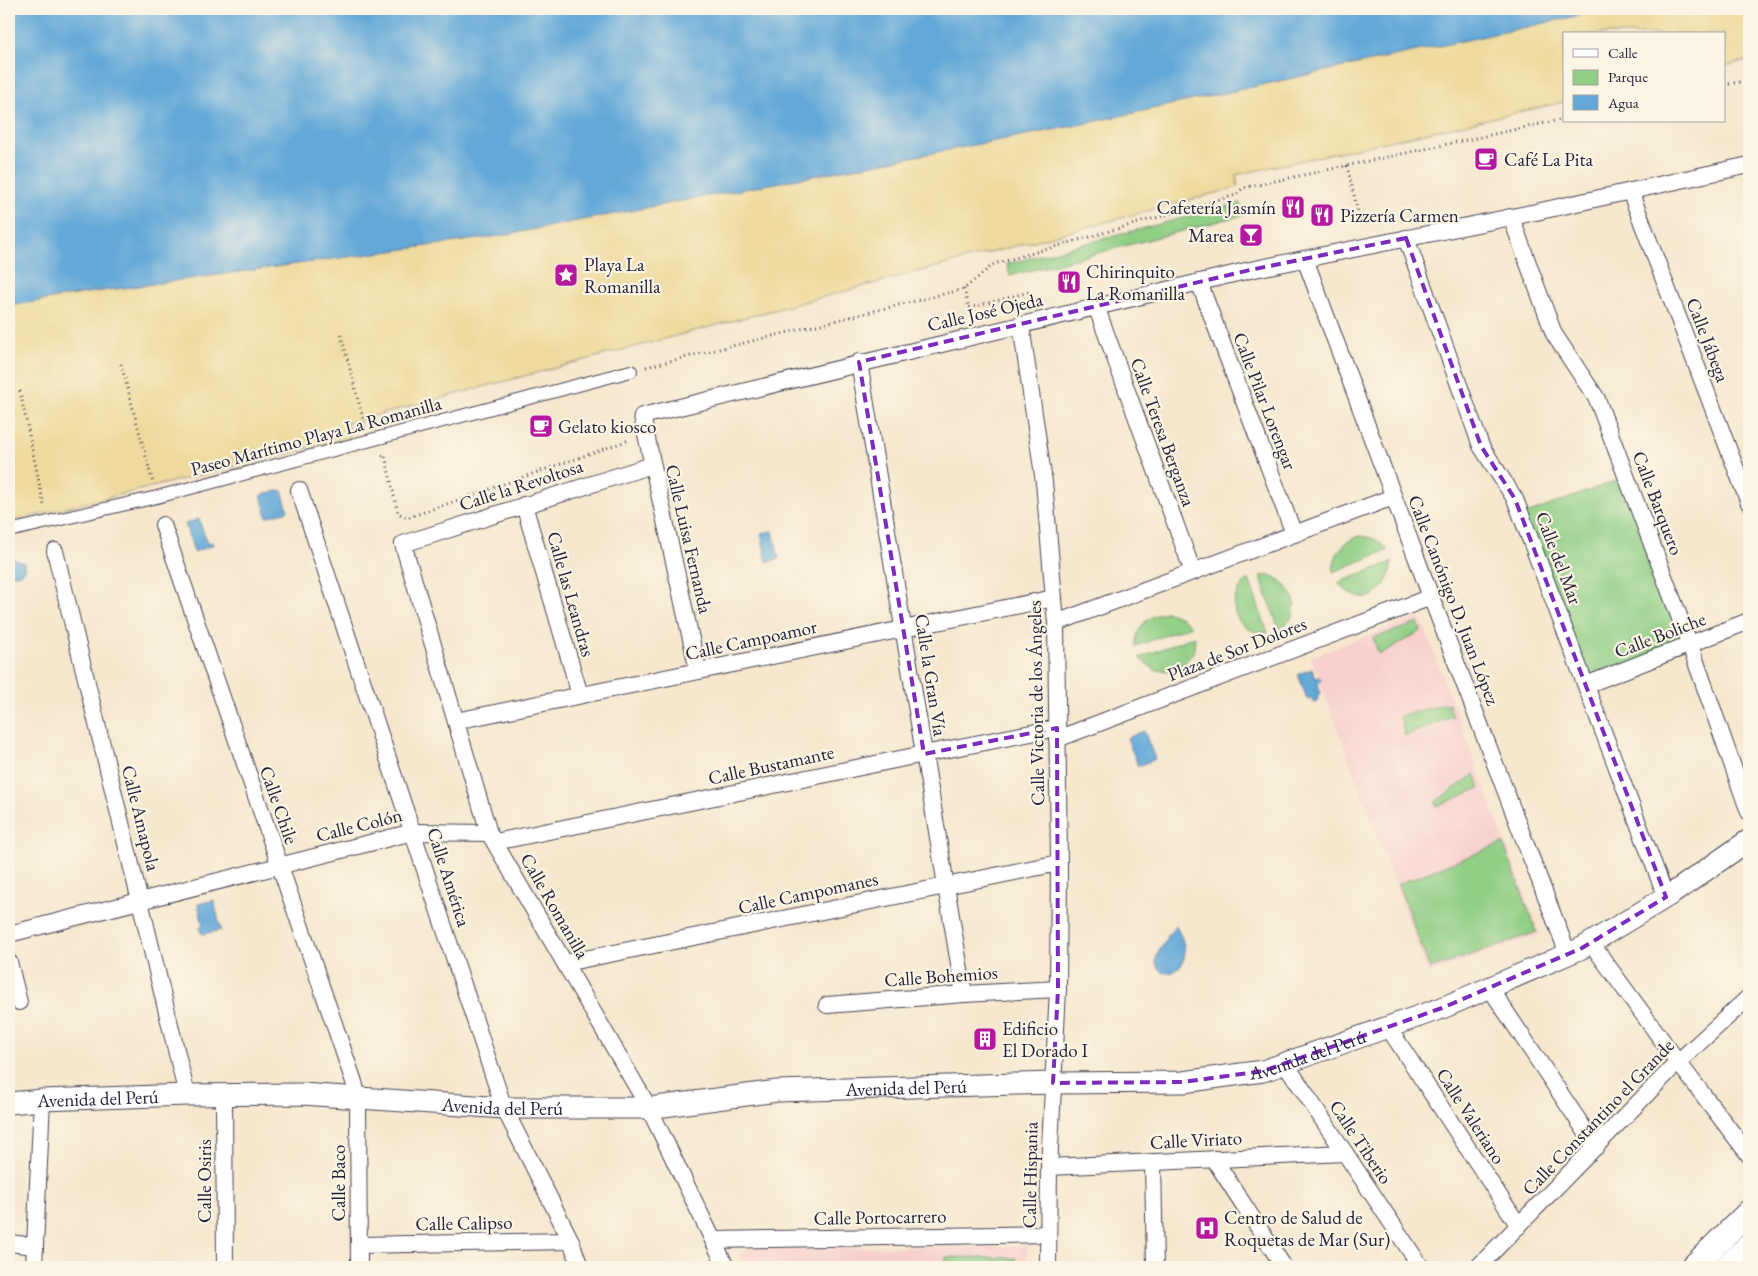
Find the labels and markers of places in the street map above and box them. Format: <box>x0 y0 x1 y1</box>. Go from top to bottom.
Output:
cafe icon: Café La Pita <box>1473 146 1499 172</box>
place label: Café La Pita <box>1504 147 1593 172</box>
restaurant icon: Cafetería Jasmín <box>1280 194 1306 220</box>
place label: Cafetería Jasmín <box>1157 195 1276 220</box>
restaurant icon: Pizzería Carmen <box>1309 202 1335 228</box>
place label: Pizzería Carmen <box>1340 203 1459 228</box>
bar icon: Marea <box>1238 222 1264 248</box>
place label: Marea <box>1188 223 1234 248</box>
place label: Playa La Romanilla <box>584 252 661 299</box>
place label: Chirinquito La Romanilla <box>1086 259 1186 306</box>
place icon: Playa La Romanilla <box>553 262 579 288</box>
restaurant icon: Chirinquito La Romanilla <box>1056 269 1082 295</box>
cafe icon: Gelato kiosco <box>528 413 554 439</box>
place label: Gelato kiosco <box>558 414 656 439</box>
place label: Edificio El Dorado I <box>1002 1016 1089 1063</box>
building icon: Edificio El Dorado I <box>972 1026 998 1052</box>
place label: Centro de Salud de Roquetas de Mar (Sur) <box>1224 1205 1390 1252</box>
hospital icon: Centro de Salud de Roquetas de Mar (Sur) <box>1194 1215 1220 1241</box>

